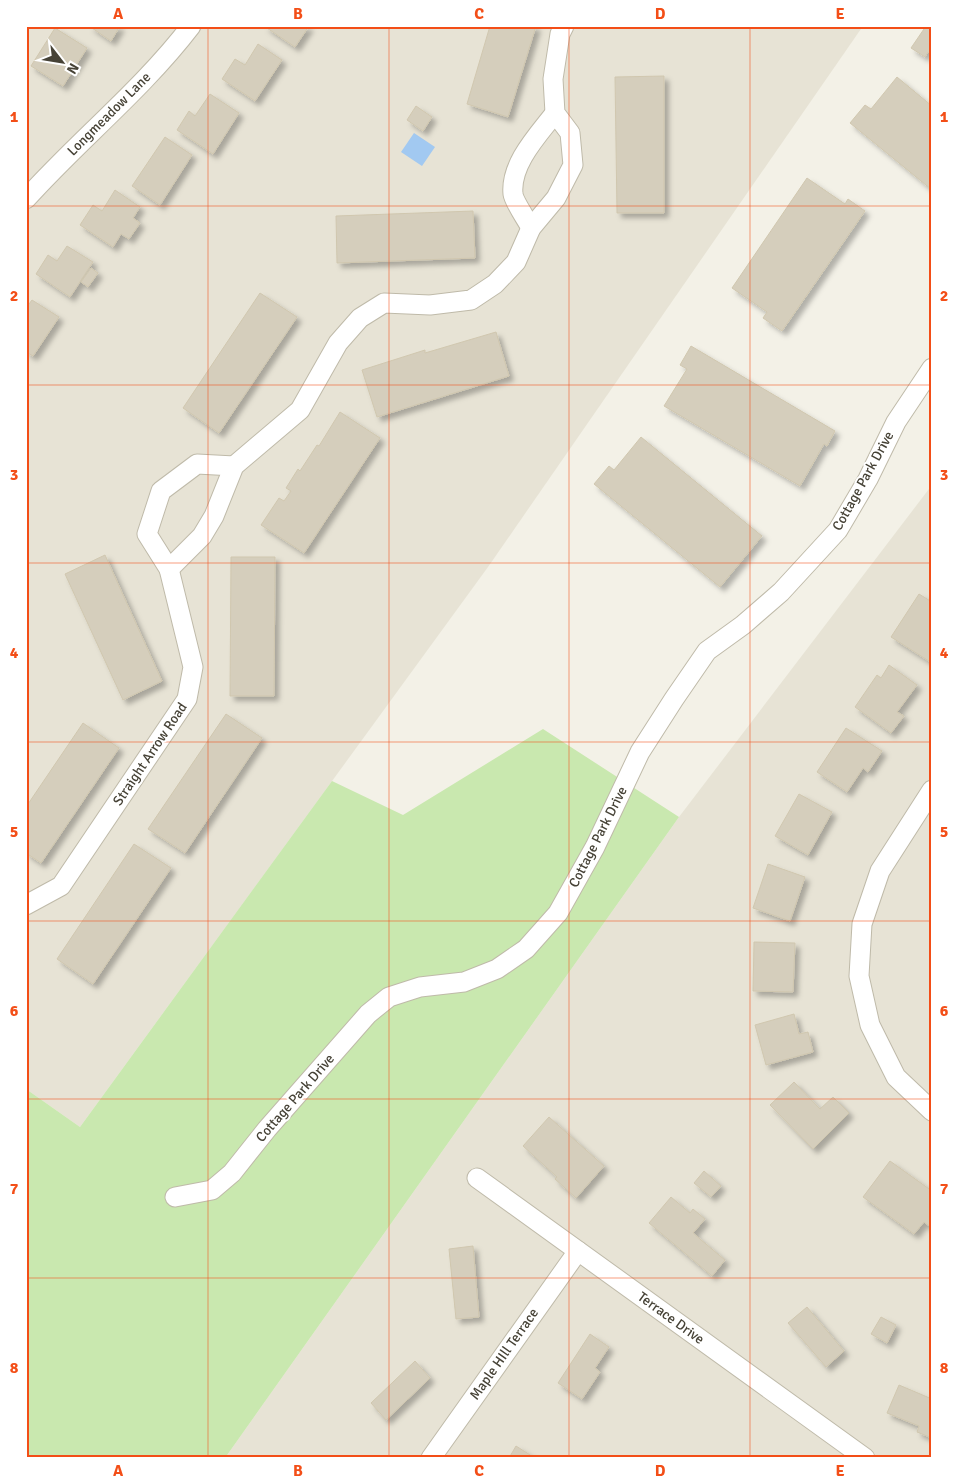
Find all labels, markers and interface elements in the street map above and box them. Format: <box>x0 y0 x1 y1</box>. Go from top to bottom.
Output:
text: A <box>113 4 124 24</box>
text: B <box>293 4 303 24</box>
text: C <box>474 4 484 24</box>
text: D <box>655 4 666 24</box>
text: E <box>835 4 845 24</box>
north arrow <box>38 38 88 88</box>
text: N <box>63 60 83 77</box>
street label: Longmeadow Lane <box>64 69 154 159</box>
text: 1 <box>10 107 19 127</box>
text: 1 <box>940 107 949 127</box>
text: 2 <box>10 286 18 306</box>
text: 2 <box>940 286 948 306</box>
street label: Cottage Park Drive <box>829 428 897 534</box>
text: 3 <box>10 465 18 485</box>
text: 3 <box>940 465 948 485</box>
text: 4 <box>10 643 19 663</box>
text: 4 <box>940 643 949 663</box>
street label: Straight Arrow Road <box>109 699 191 809</box>
street label: Cottage Park Drive <box>565 784 631 890</box>
text: 5 <box>10 822 18 842</box>
text: 5 <box>940 822 948 842</box>
text: 6 <box>10 1001 19 1021</box>
text: 6 <box>940 1001 949 1021</box>
street label: Cottage Park Drive <box>252 1050 338 1146</box>
text: 7 <box>10 1179 19 1199</box>
text: 7 <box>940 1179 949 1199</box>
street label: Terrace Drive <box>634 1288 708 1348</box>
street label: Maple HIll Terrace <box>466 1305 542 1403</box>
text: 8 <box>10 1358 19 1378</box>
text: 8 <box>940 1358 949 1378</box>
text: A <box>113 1461 124 1481</box>
text: B <box>293 1461 303 1481</box>
text: C <box>474 1461 484 1481</box>
text: D <box>655 1461 666 1481</box>
text: E <box>835 1461 845 1481</box>

